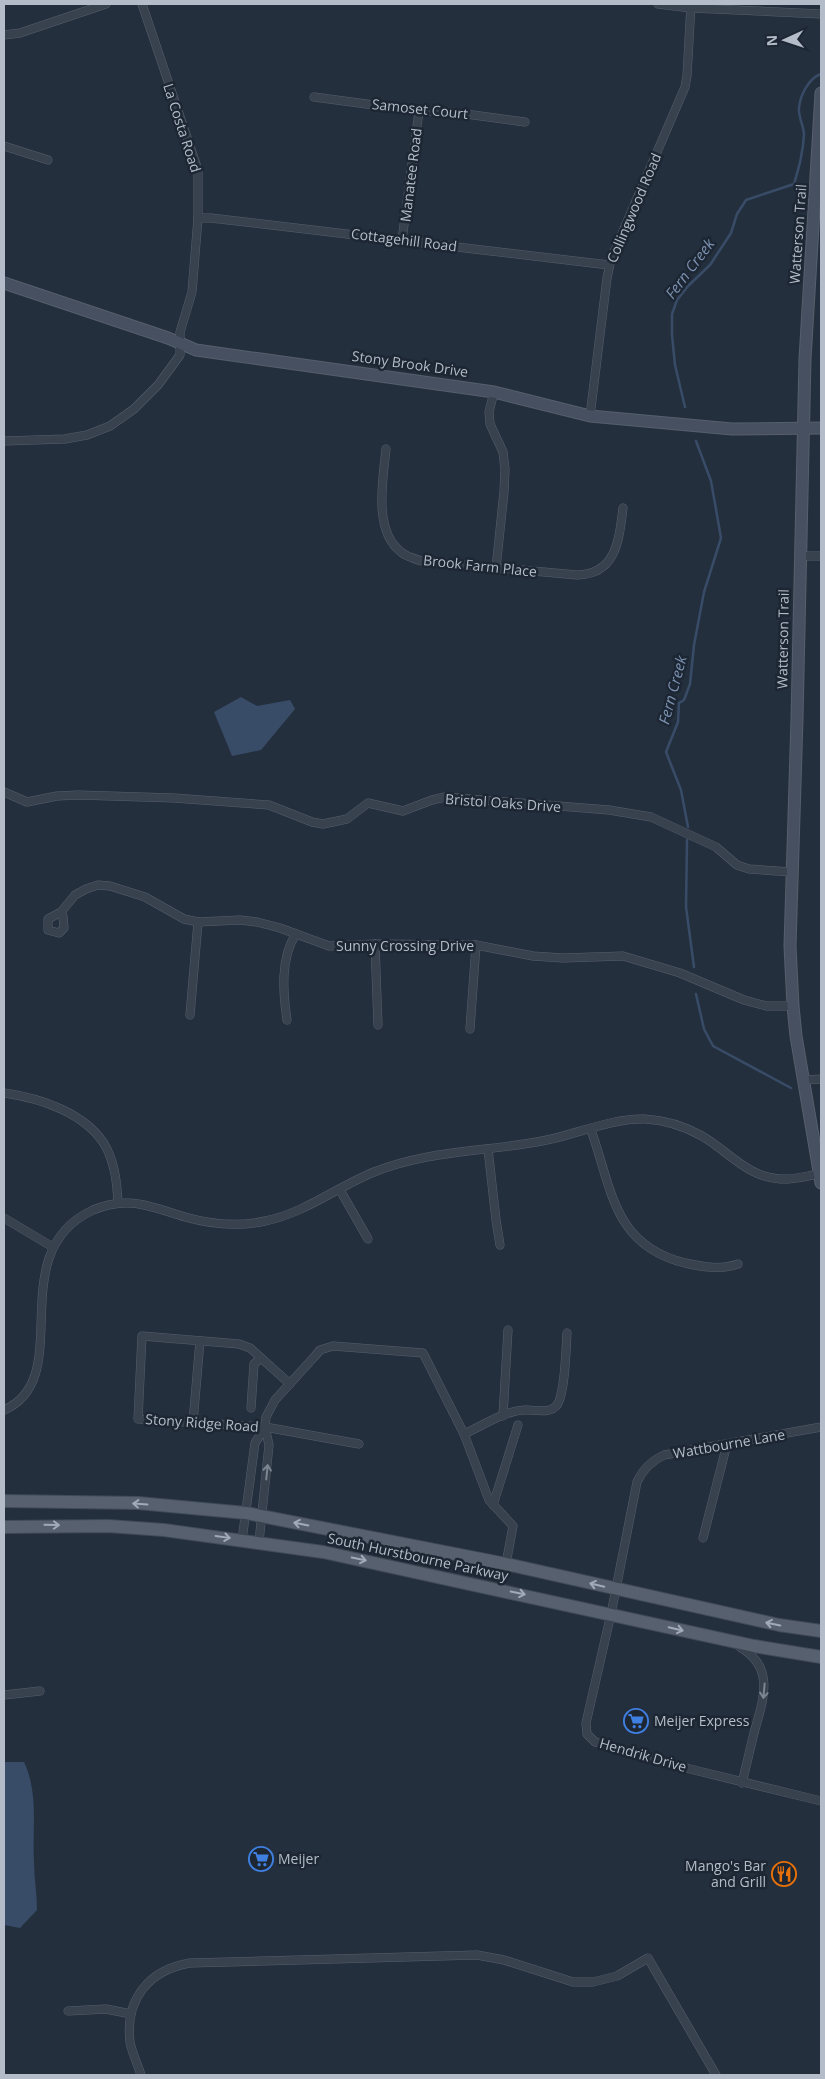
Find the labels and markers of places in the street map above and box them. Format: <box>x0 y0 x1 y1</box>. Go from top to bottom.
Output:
supermarket icon: Meijer Express <box>623 1708 649 1734</box>
place label: Meijer Express <box>654 1711 750 1730</box>
supermarket icon: Meijer <box>248 1846 274 1872</box>
place label: Meijer <box>278 1849 319 1868</box>
place label: Mango's Bar and Grill <box>685 1856 766 1891</box>
restaurant icon: Mango's Bar and Grill <box>771 1861 797 1887</box>

